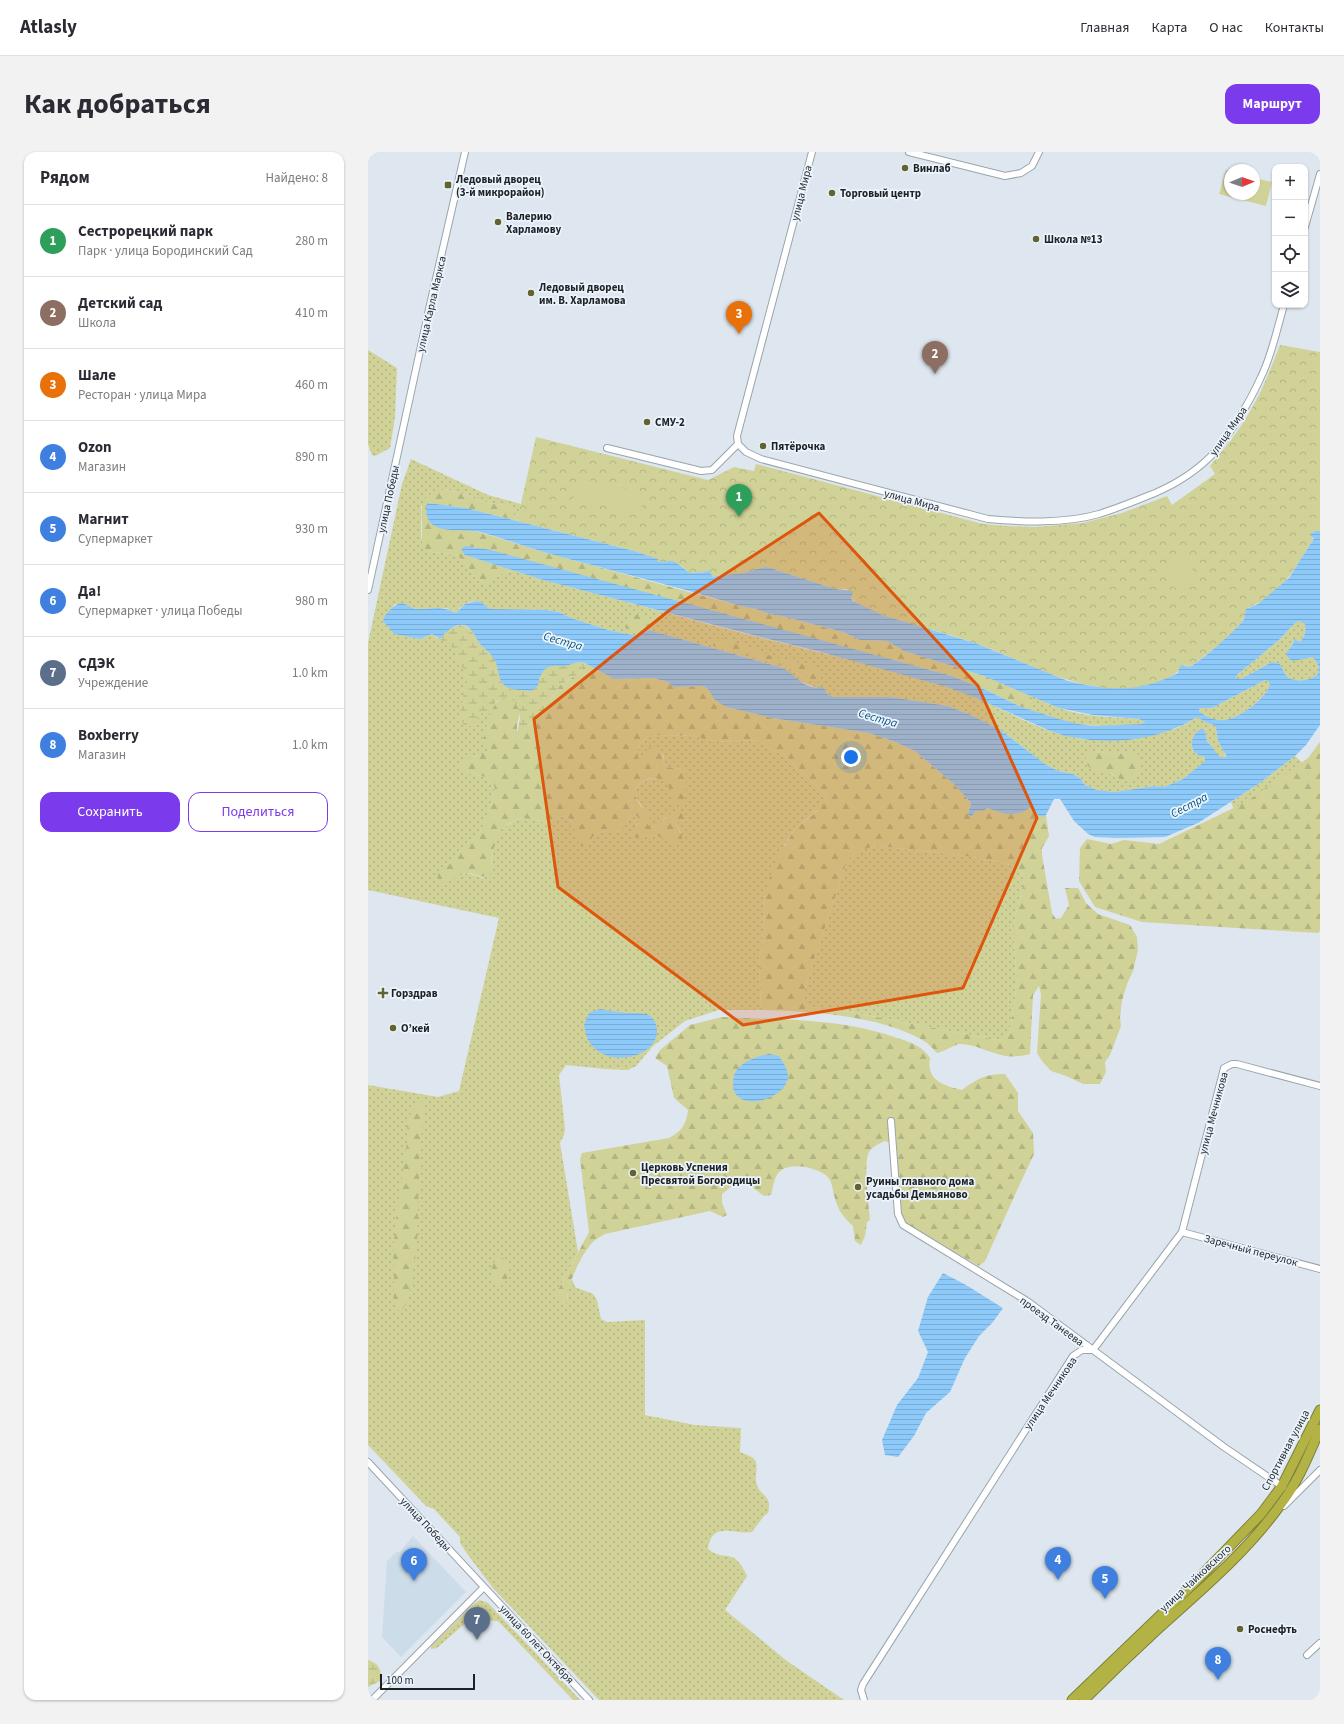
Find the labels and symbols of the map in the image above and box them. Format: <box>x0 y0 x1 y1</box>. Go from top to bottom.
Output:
place label: Винлаб <box>913 161 951 176</box>
marker: Винлаб <box>900 163 910 173</box>
street label: улица Мира <box>787 164 816 222</box>
north arrow <box>1224 164 1260 200</box>
place label: Ледовый дворец (3-й микрорайон) <box>455 172 545 200</box>
marker: Ледовый дворец (3-й микрорайон) <box>443 180 453 190</box>
place label: Торговый центр <box>840 186 921 201</box>
marker: Торговый центр <box>827 188 837 198</box>
place label: Валерию Харламову <box>506 209 561 237</box>
marker: Валерию Харламову <box>493 217 503 227</box>
place label: Школа №13 <box>1044 232 1103 247</box>
marker: Школа №13 <box>1031 234 1041 244</box>
street label: улица Карла Маркса <box>413 255 450 354</box>
place label: Ледовый дворец им. В. Харламова <box>538 280 626 308</box>
marker: Ледовый дворец им. В. Харламова <box>526 288 536 298</box>
pin: 3 <box>726 301 752 334</box>
pin: 2 <box>922 341 948 374</box>
street label: улица Мира <box>1206 404 1251 459</box>
place label: СМУ-2 <box>655 415 685 430</box>
marker: СМУ-2 <box>642 417 652 427</box>
place label: Пятёрочка <box>771 439 826 454</box>
marker: Пятёрочка <box>758 441 768 451</box>
street label: улица Победы <box>374 464 403 534</box>
pin: 1 <box>726 484 752 517</box>
street label: улица Мира <box>883 486 941 515</box>
water label: Сестра <box>541 628 585 655</box>
water label: Сестра <box>856 705 900 732</box>
your location <box>841 747 861 767</box>
water label: Сестра <box>1168 788 1211 822</box>
place label: Горздрав <box>391 986 438 1001</box>
marker: Горздрав <box>378 988 388 998</box>
place label: О’кей <box>401 1021 430 1036</box>
marker: О’кей <box>388 1023 398 1033</box>
street label: улица Мечникова <box>1195 1070 1232 1156</box>
place label: Церковь Успения Пресвятой Богородицы <box>641 1160 760 1188</box>
marker: Церковь Успения Пресвятой Богородицы <box>628 1168 638 1178</box>
place label: Руины главного дома усадьбы Демьяново <box>866 1174 974 1202</box>
marker: Руины главного дома усадьбы Демьяново <box>853 1182 863 1192</box>
street label: Заречный переулок <box>1202 1231 1300 1270</box>
street label: проезд Танеева <box>1017 1293 1087 1350</box>
street label: улица Мечникова <box>1020 1354 1080 1433</box>
street label: Спортивная улица <box>1258 1407 1313 1493</box>
street label: улица Победы <box>397 1494 455 1555</box>
street label: улица Чайковского <box>1156 1541 1234 1615</box>
pin: 4 <box>1045 1547 1071 1580</box>
pin: 6 <box>401 1548 427 1581</box>
pin: 5 <box>1092 1566 1118 1599</box>
street label: улица 60 лет Октября <box>496 1601 577 1687</box>
pin: 7 <box>464 1607 490 1640</box>
place label: Роснефть <box>1248 1622 1297 1637</box>
marker: Роснефть <box>1235 1624 1245 1634</box>
pin: 8 <box>1205 1647 1231 1680</box>
scale bar <box>380 1672 475 1691</box>

